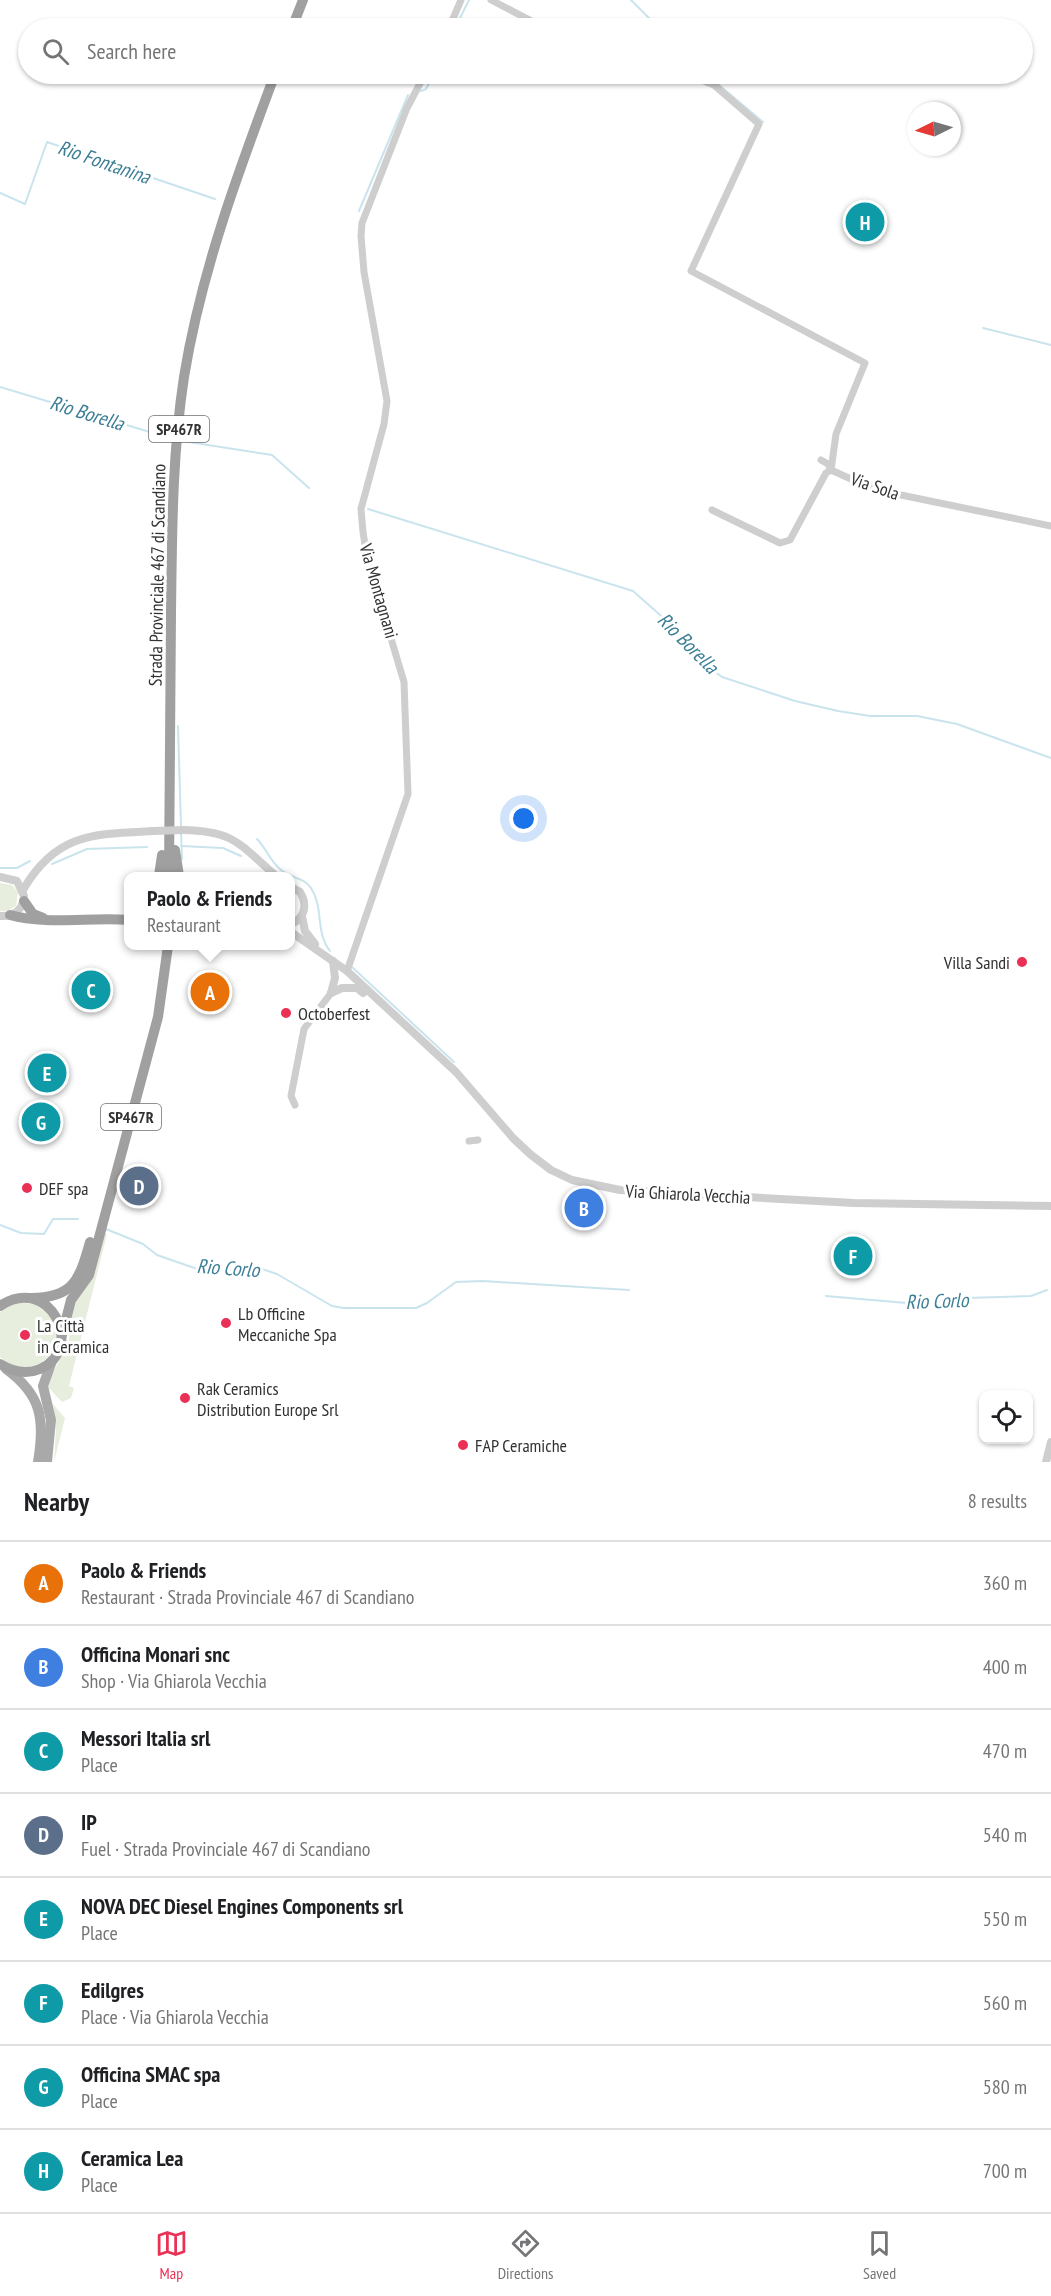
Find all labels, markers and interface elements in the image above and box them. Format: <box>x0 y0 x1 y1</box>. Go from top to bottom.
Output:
search box <box>18 18 1033 84</box>
icon: search <box>39 35 72 68</box>
text: Search here <box>87 37 176 65</box>
north arrow <box>907 102 961 156</box>
water label: Rio Fontanina <box>54 134 155 190</box>
pin: H <box>846 200 884 244</box>
water label: Rio Borella <box>47 389 128 437</box>
road number: SP467R <box>149 416 209 442</box>
street label: Strada Provinciale 467 di Scandiano <box>144 464 170 686</box>
street label: Via Sola <box>847 467 902 505</box>
street label: Via Montagnani <box>354 540 403 641</box>
water label: Rio Borella <box>652 607 725 680</box>
your location <box>509 804 538 833</box>
popup <box>124 872 295 950</box>
text: Paolo & Friends <box>147 884 272 912</box>
text: Restaurant <box>147 912 221 938</box>
place label: Villa Sandi <box>943 951 1010 974</box>
marker: Villa Sandi <box>1015 955 1029 969</box>
pin: C <box>72 968 110 1012</box>
pin: A <box>190 970 230 1014</box>
place label: Octoberfest <box>298 1002 370 1025</box>
marker: Octoberfest <box>279 1006 293 1020</box>
pin: E <box>28 1050 66 1096</box>
pin: G <box>22 1100 60 1144</box>
road number: SP467R <box>101 1104 161 1130</box>
pin: D <box>120 1164 158 1208</box>
place label: DEF spa <box>39 1177 89 1200</box>
street label: Via Ghiarola Vecchia <box>624 1179 751 1209</box>
marker: DEF spa <box>20 1181 34 1195</box>
pin: B <box>564 1186 604 1230</box>
pin: F <box>834 1234 872 1278</box>
water label: Rio Corlo <box>196 1253 262 1283</box>
water label: Rio Corlo <box>905 1287 970 1315</box>
place label: Lb Officine Meccaniche Spa <box>238 1302 337 1346</box>
place label: La Città in Ceramica <box>37 1314 109 1358</box>
marker: Lb Officine Meccaniche Spa <box>219 1316 233 1330</box>
marker: La Città in Ceramica <box>18 1328 32 1342</box>
place label: Rak Ceramics Distribution Europe Srl <box>197 1377 339 1421</box>
map controls <box>979 1390 1033 1444</box>
button: locate <box>979 1390 1033 1444</box>
marker: Rak Ceramics Distribution Europe Srl <box>178 1391 192 1405</box>
place label: FAP Ceramiche <box>475 1434 567 1457</box>
marker: FAP Ceramiche <box>456 1438 470 1452</box>
text: Nearby <box>24 1485 89 1518</box>
text: 8 results <box>968 1488 1027 1514</box>
text: Paolo & Friends <box>81 1556 206 1584</box>
text: A <box>38 1570 49 1596</box>
text: 360 m <box>983 1570 1027 1596</box>
text: Restaurant · Strada Provinciale 467 di Scandiano <box>81 1584 414 1610</box>
text: Officina Monari snc <box>81 1640 230 1668</box>
text: B <box>39 1654 48 1680</box>
text: 400 m <box>983 1654 1027 1680</box>
text: Shop · Via Ghiarola Vecchia <box>81 1668 267 1694</box>
text: Messori Italia srl <box>81 1724 210 1752</box>
text: C <box>39 1738 48 1764</box>
text: 470 m <box>983 1738 1027 1764</box>
text: Place <box>81 1752 118 1778</box>
text: IP <box>81 1808 97 1836</box>
text: D <box>38 1822 49 1848</box>
text: 540 m <box>983 1822 1027 1848</box>
text: Fuel · Strada Provinciale 467 di Scandiano <box>81 1836 370 1862</box>
text: NOVA DEC Diesel Engines Components srl <box>81 1892 403 1920</box>
text: E <box>39 1906 48 1932</box>
text: 550 m <box>983 1906 1027 1932</box>
text: Place <box>81 1920 118 1946</box>
text: Edilgres <box>81 1976 144 2004</box>
text: F <box>39 1990 48 2016</box>
text: 560 m <box>983 1990 1027 2016</box>
text: Place · Via Ghiarola Vecchia <box>81 2004 269 2030</box>
text: Officina SMAC spa <box>81 2060 220 2088</box>
text: G <box>38 2074 49 2100</box>
text: 580 m <box>983 2074 1027 2100</box>
text: Place <box>81 2088 118 2114</box>
text: Ceramica Lea <box>81 2144 183 2172</box>
text: H <box>38 2158 49 2184</box>
text: 700 m <box>983 2158 1027 2184</box>
text: Place <box>81 2172 118 2198</box>
tab: Map <box>155 2227 188 2283</box>
tab: Directions <box>498 2227 553 2283</box>
tab: Saved <box>863 2227 896 2283</box>

